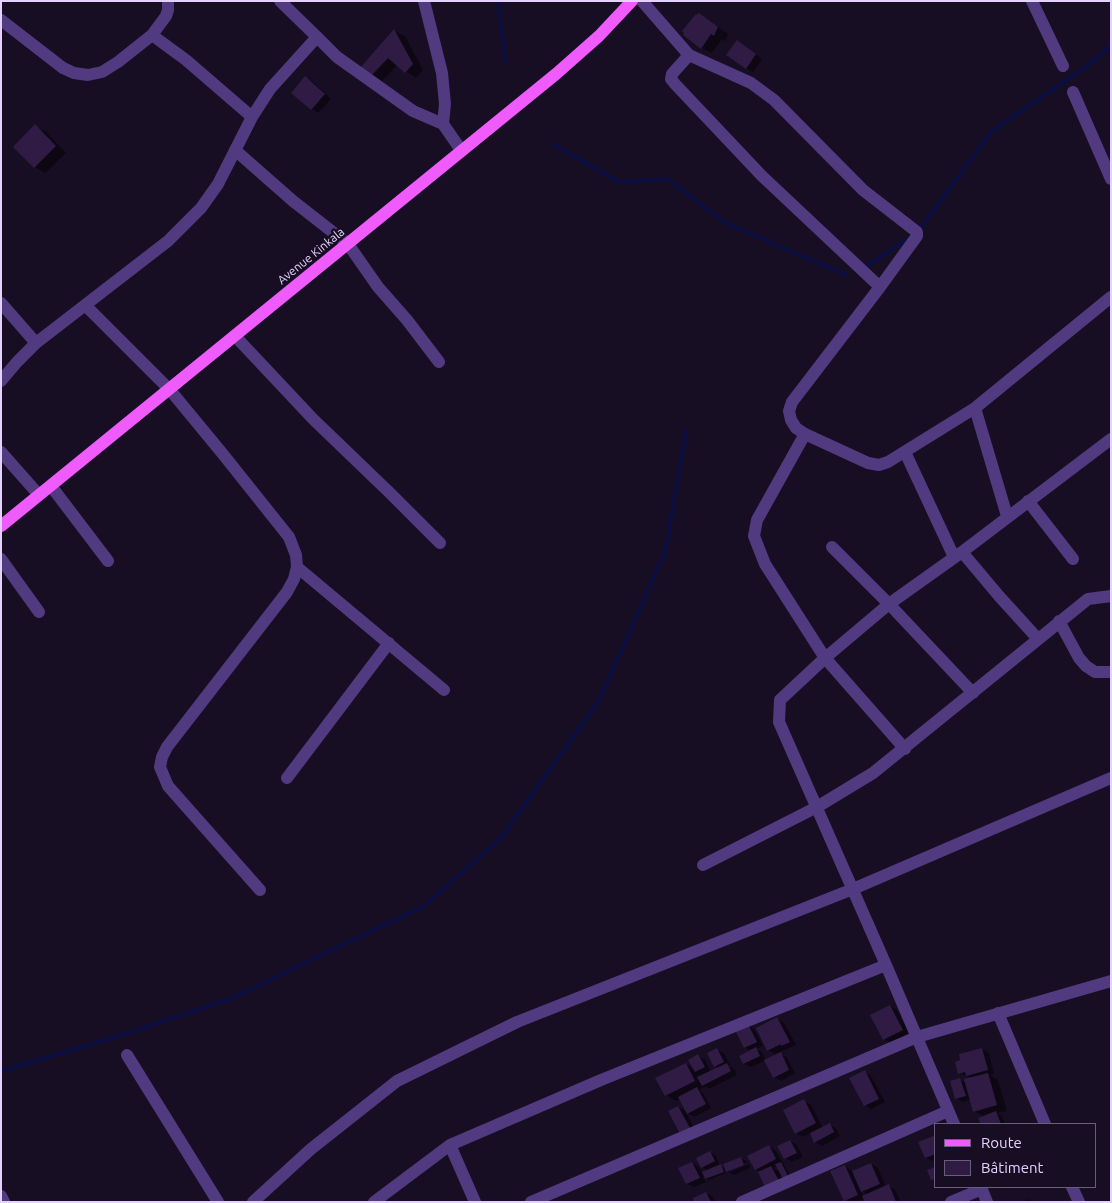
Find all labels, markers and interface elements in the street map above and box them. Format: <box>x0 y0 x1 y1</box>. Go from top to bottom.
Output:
street label: Avenue Kinkala <box>275 225 347 287</box>
legend <box>934 1123 1097 1188</box>
text: Route <box>981 1134 1022 1151</box>
text: Bâtiment <box>981 1159 1043 1176</box>

